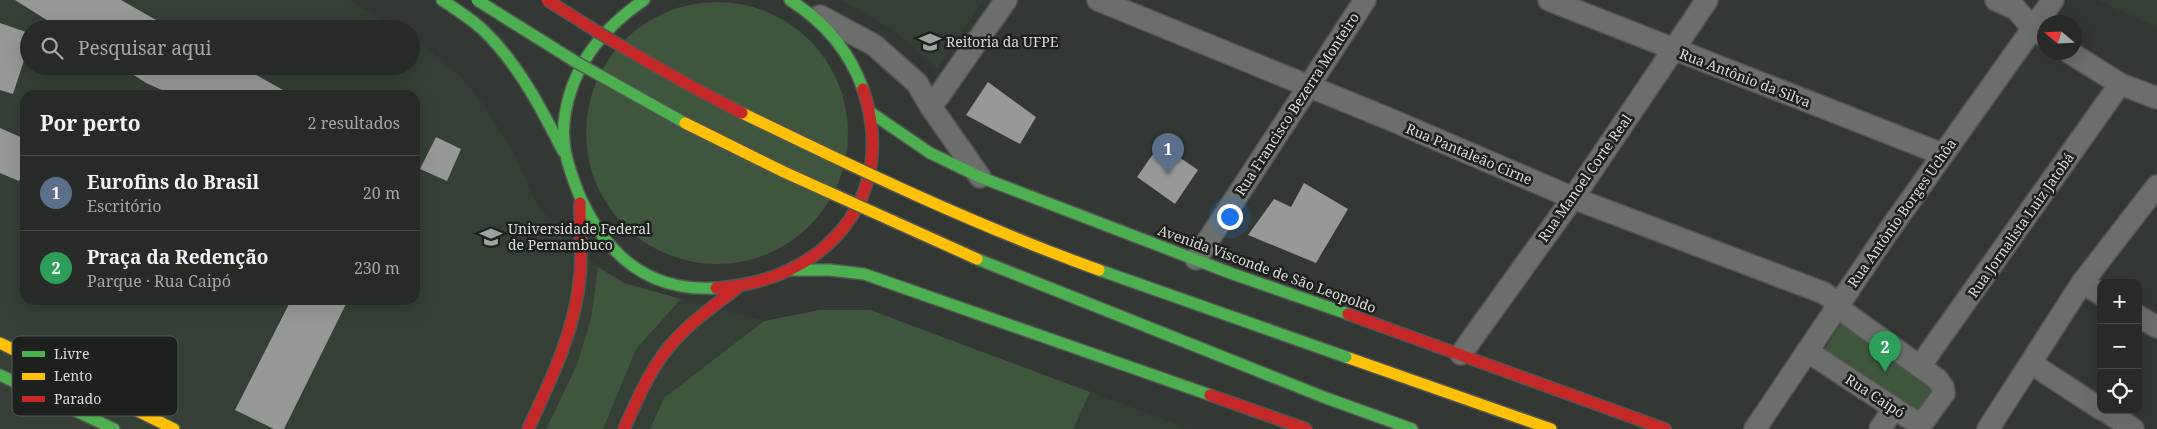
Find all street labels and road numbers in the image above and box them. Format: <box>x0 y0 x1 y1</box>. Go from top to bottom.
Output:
street label: Rua Francisco Bezerra Monteiro <box>1230 8 1363 199</box>
street label: Rua Antônio da Silva <box>1677 44 1814 111</box>
street label: Rua Manoel Corte Real <box>1533 110 1636 245</box>
street label: Rua Pantaleão Cirne <box>1403 118 1535 189</box>
street label: Rua Antônio Borges Uchôa <box>1843 135 1960 291</box>
street label: Rua Jornalista Luiz Jatobá <box>1963 148 2078 301</box>
street label: Avenida Visconde de São Leopoldo <box>1155 220 1379 317</box>
street label: Rua Caipó <box>1842 369 1909 422</box>

